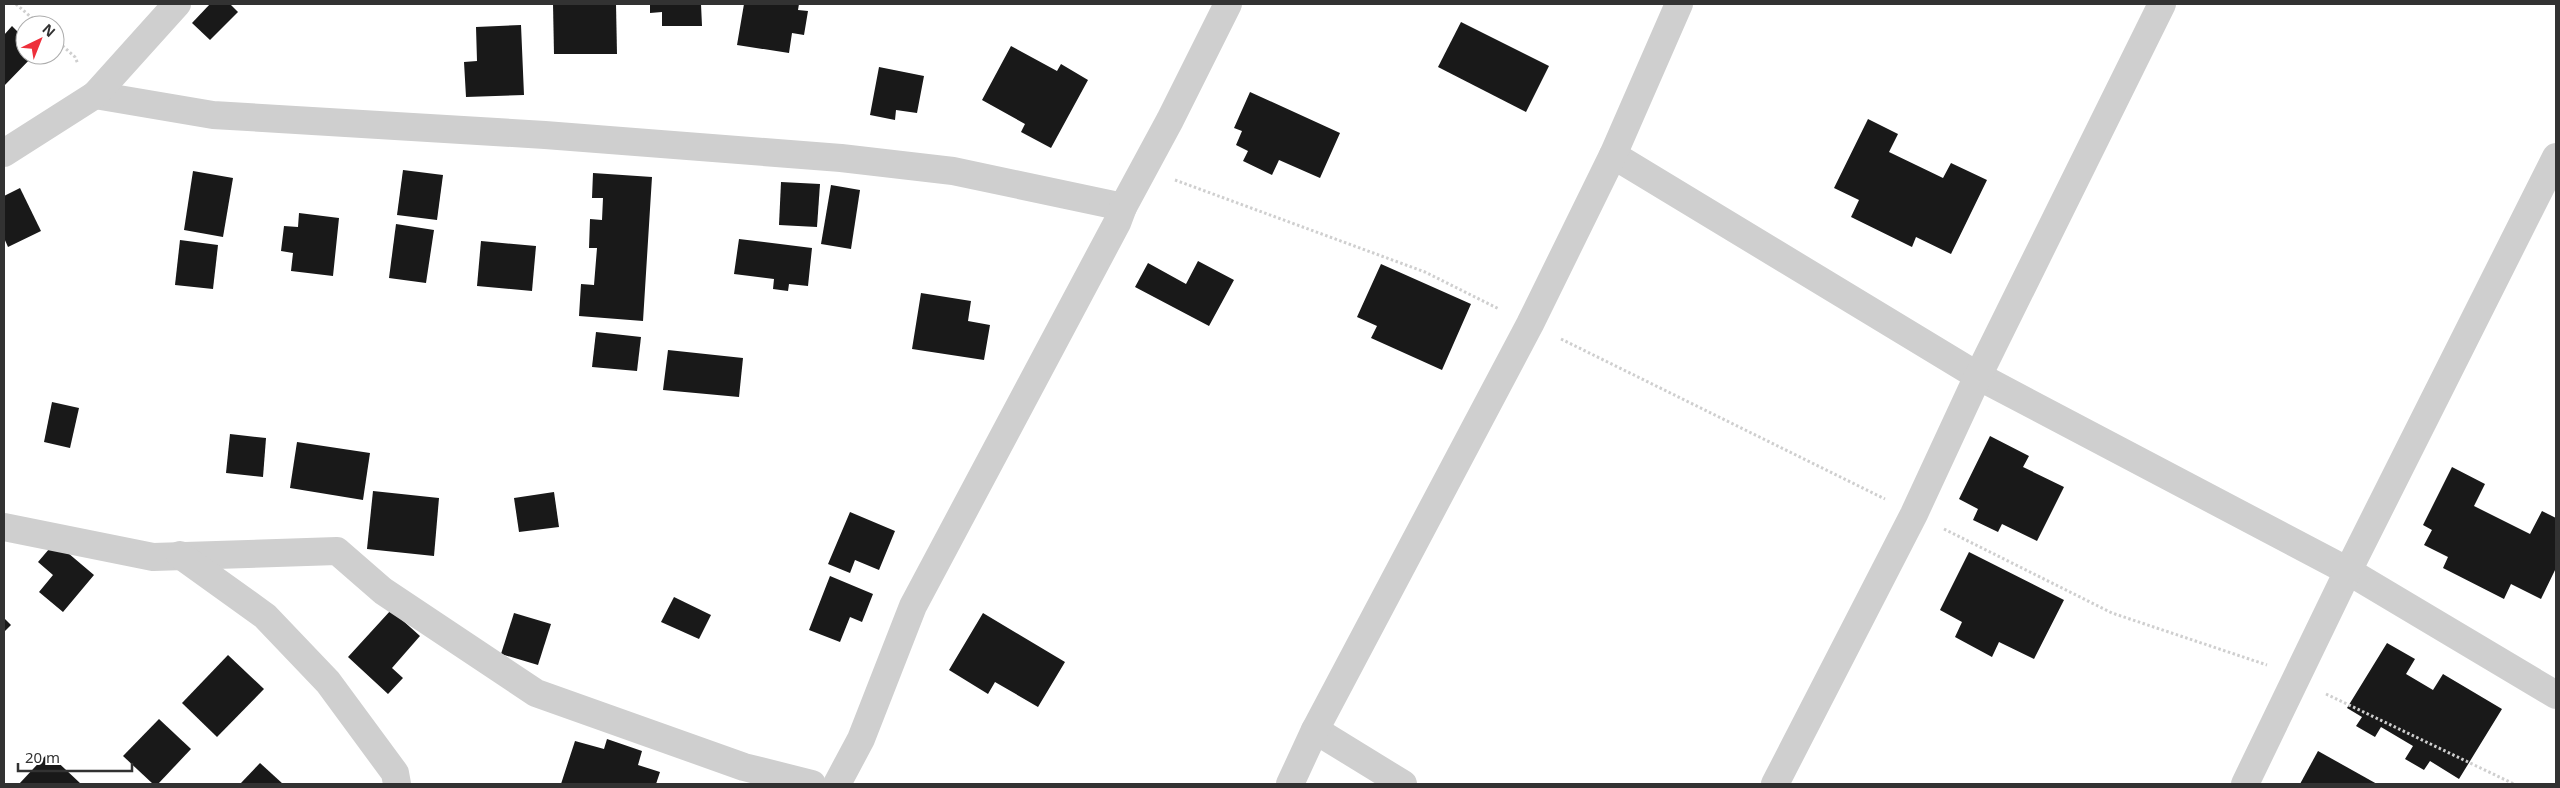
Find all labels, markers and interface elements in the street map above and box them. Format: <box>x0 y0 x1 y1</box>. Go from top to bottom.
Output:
north arrow <box>15 15 65 65</box>
text: N <box>39 19 60 41</box>
scale bar <box>18 740 131 772</box>
text: 20 m <box>25 747 60 767</box>

